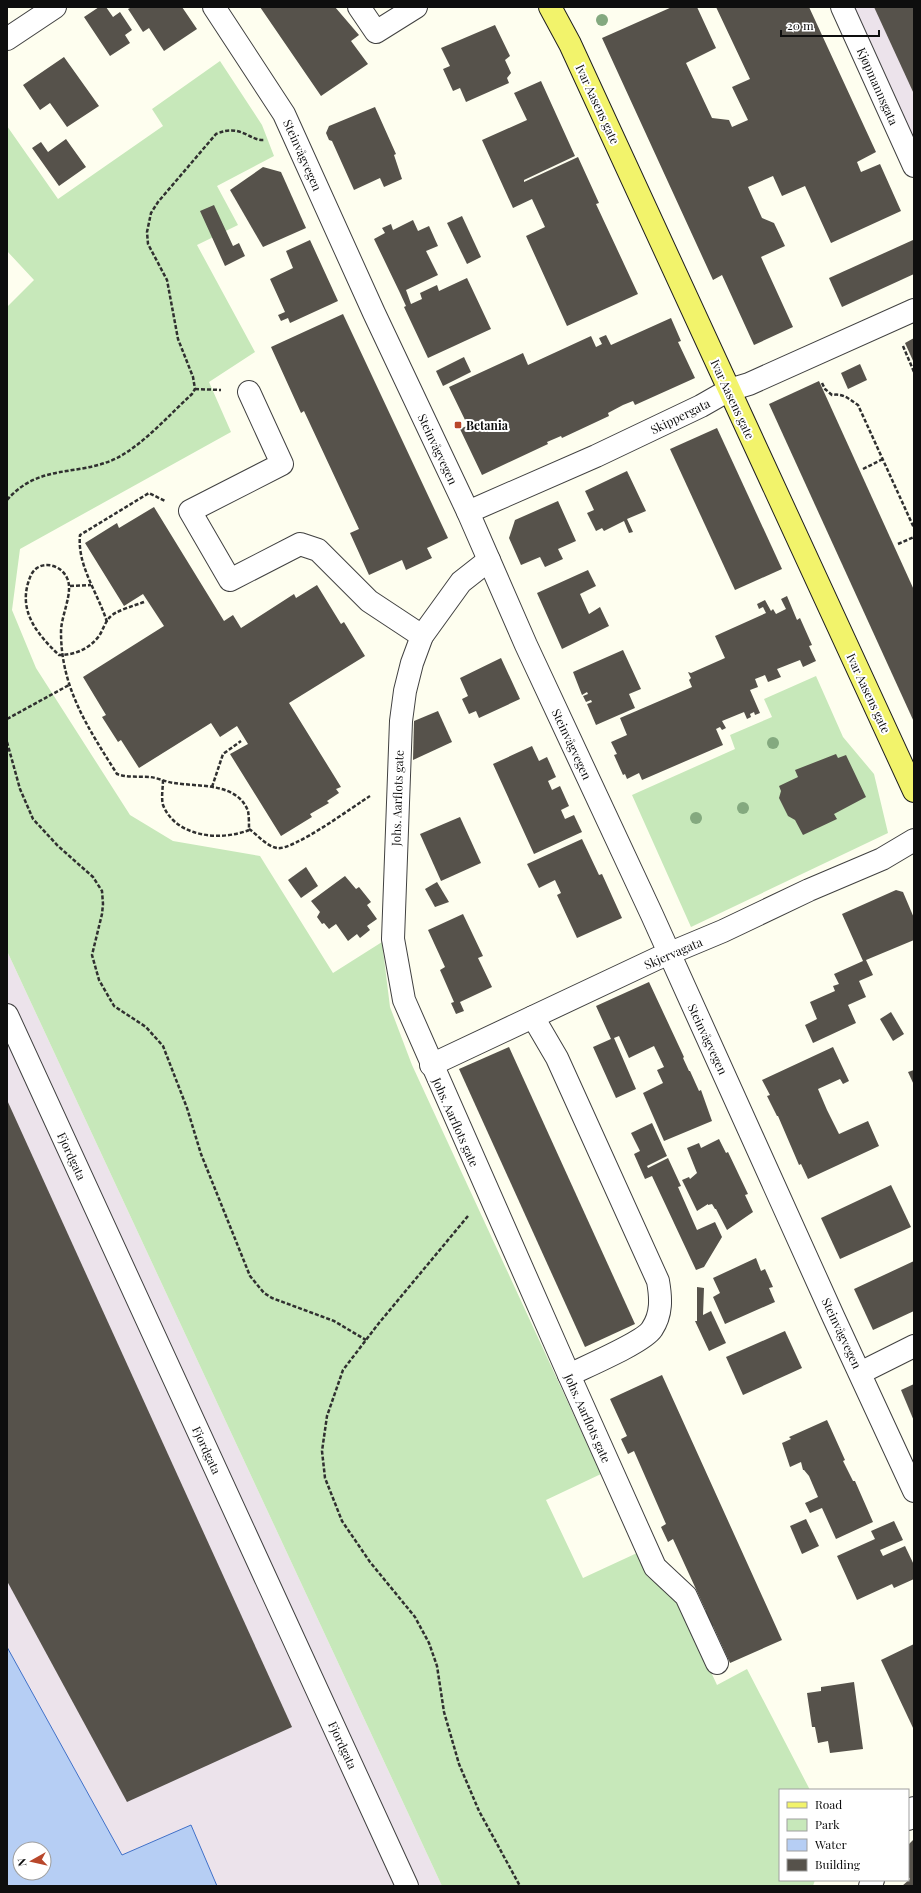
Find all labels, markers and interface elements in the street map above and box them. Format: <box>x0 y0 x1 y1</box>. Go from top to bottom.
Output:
scale bar <box>781 12 879 38</box>
text: 20 m <box>787 17 814 33</box>
street label: Kjøpmannsgata <box>854 45 902 127</box>
street label: Ivar Aasens gate <box>573 61 623 147</box>
street label: Steinvågvegen <box>280 117 326 193</box>
street label: Ivar Aasens gate <box>708 356 758 442</box>
street label: Skippergata <box>648 395 712 437</box>
street label: Steinvågvegen <box>415 411 461 487</box>
place label: Betania <box>466 417 509 433</box>
marker: Betania <box>453 420 463 430</box>
street label: Ivar Aasens gate <box>844 650 894 736</box>
street label: Steinvågvegen <box>549 706 595 782</box>
street label: Johs. Aarflots gate <box>387 750 407 847</box>
street label: Skjervagata <box>641 934 705 972</box>
street label: Steinvågvegen <box>685 1001 731 1077</box>
street label: Johs. Aarflots gate <box>429 1074 483 1169</box>
street label: Fjordgata <box>54 1129 90 1183</box>
street label: Steinvågvegen <box>819 1295 865 1371</box>
street label: Johs. Aarflots gate <box>561 1370 615 1465</box>
street label: Fjordgata <box>189 1423 225 1477</box>
street label: Fjordgata <box>325 1718 361 1772</box>
legend <box>779 1789 909 1881</box>
text: Road <box>815 1796 842 1812</box>
text: Park <box>815 1816 840 1832</box>
text: Water <box>814 1836 848 1852</box>
north arrow <box>12 1841 52 1881</box>
text: Building <box>815 1856 861 1872</box>
text: N <box>14 1857 30 1867</box>

